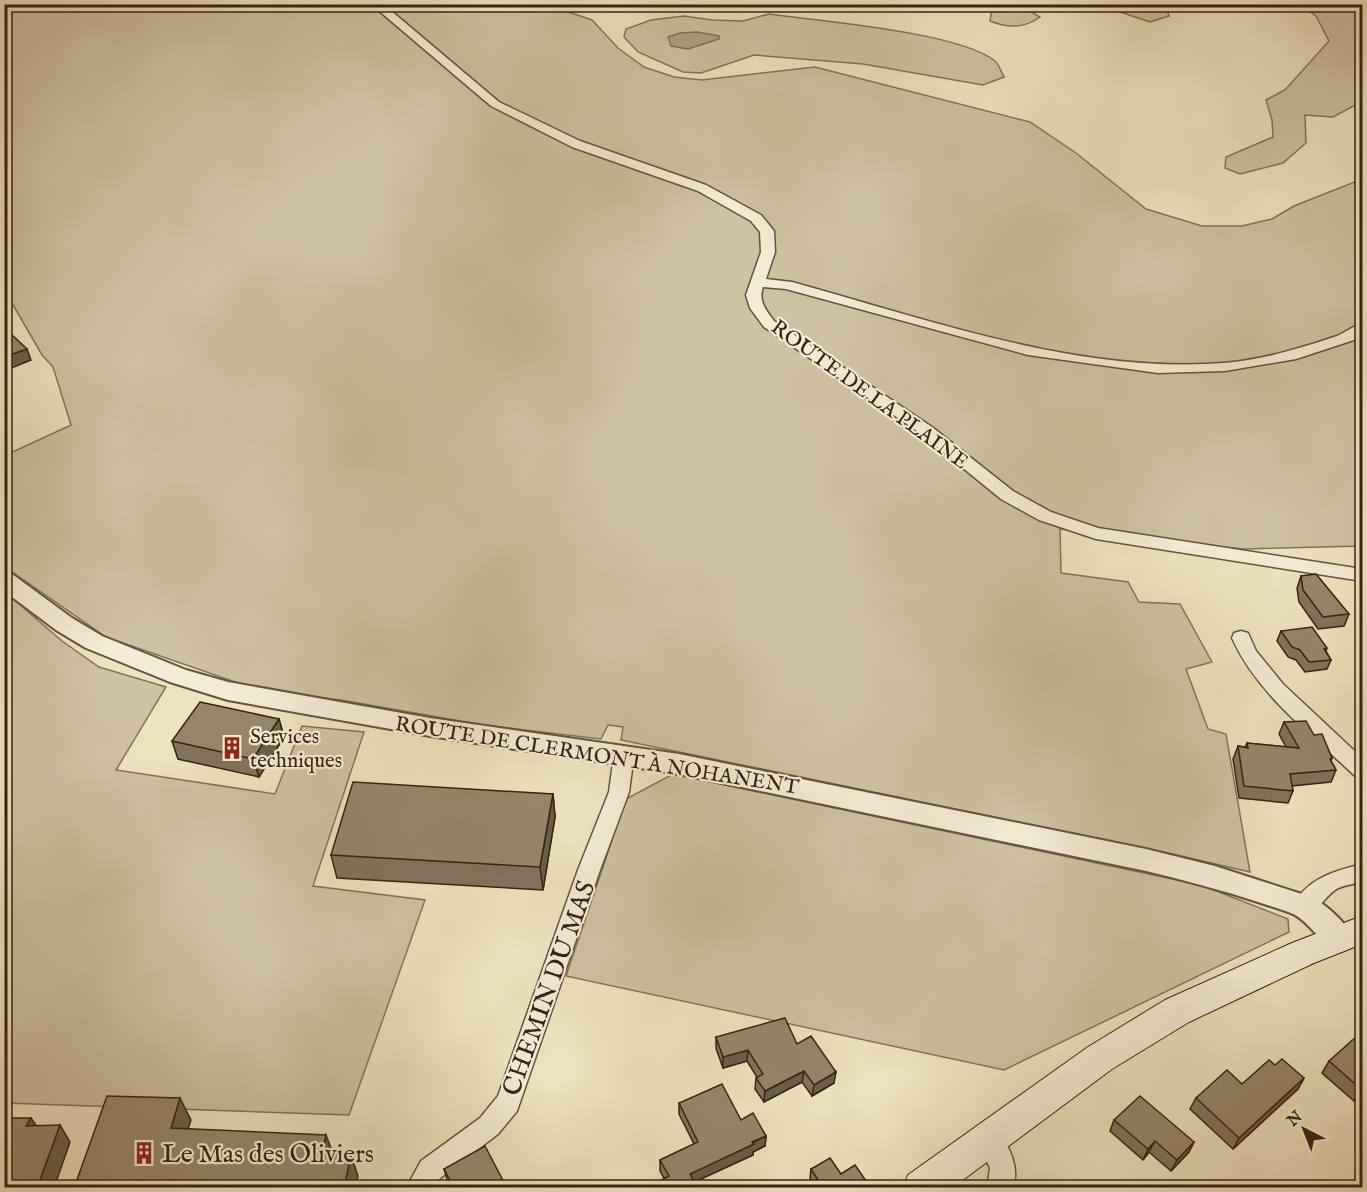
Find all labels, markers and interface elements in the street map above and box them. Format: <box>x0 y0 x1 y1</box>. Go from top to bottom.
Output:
street label: ROUTE DE LA PLAINE <box>765 314 973 476</box>
street label: ROUTE DE CLERMONT À NOHANENT <box>393 710 801 802</box>
place label: Services techniques <box>250 724 342 775</box>
building icon: Services techniques <box>219 735 245 761</box>
street label: CHEMIN DU MAS <box>495 877 604 1101</box>
north arrow <box>1274 1099 1334 1159</box>
text: N <box>1283 1107 1307 1132</box>
place label: Le Mas des Oliviers <box>162 1138 374 1171</box>
building icon: Le Mas des Oliviers <box>131 1140 157 1166</box>

